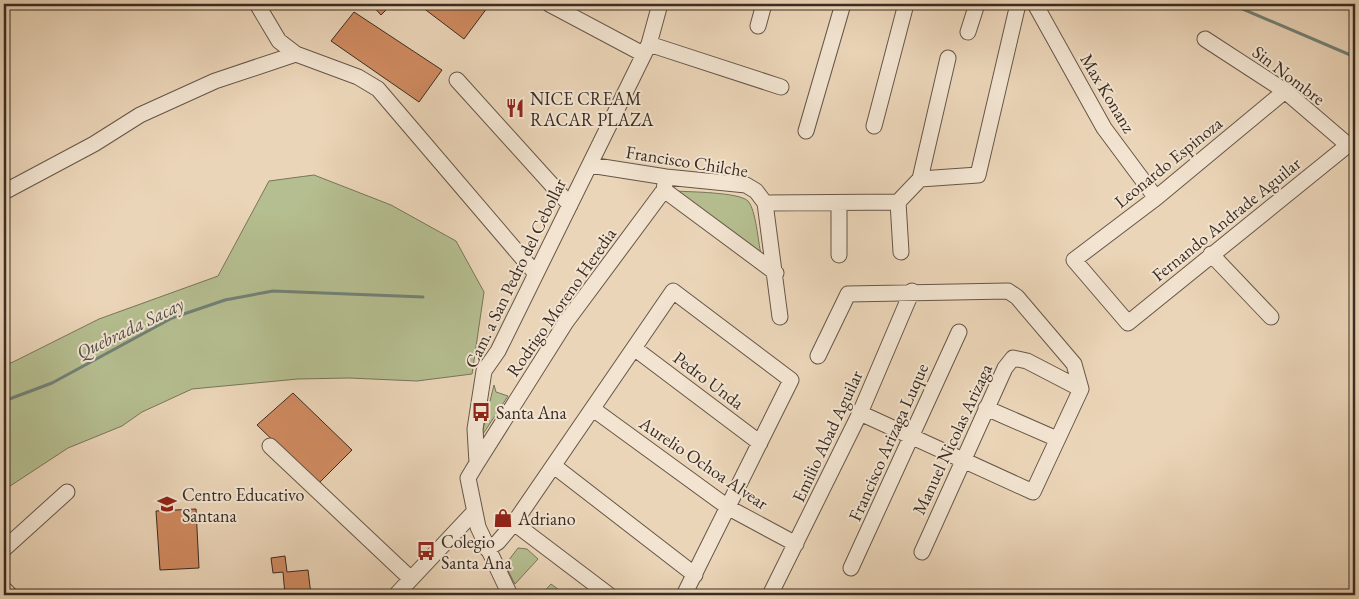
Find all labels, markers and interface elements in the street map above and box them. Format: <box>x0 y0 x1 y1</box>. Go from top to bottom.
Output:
street label: Sin Nombre <box>1248 40 1330 110</box>
street label: Max Konanz <box>1075 49 1141 137</box>
place label: NICE CREAM RACAR PLAZA <box>530 87 654 131</box>
restaurant icon: NICE CREAM RACAR PLAZA <box>504 97 526 119</box>
street label: Leonardo Espinoza <box>1109 111 1227 213</box>
street label: Francisco Chilche <box>624 140 750 182</box>
street label: Fernando Andrade Aguilar <box>1147 152 1305 286</box>
street label: Cam. a San Pedro del Cebollar <box>459 174 571 372</box>
street label: Rodrigo Moreno Heredia <box>501 222 622 381</box>
water label: Quebrada Sacay <box>72 291 188 365</box>
street label: Pedro Unda <box>669 346 750 415</box>
street label: Manuel Nicolas Arizaga <box>907 359 997 518</box>
street label: Francisco Arizaga Luque <box>843 360 933 524</box>
street label: Emilio Abad Aguilar <box>786 366 868 506</box>
bus stop icon: Santa Ana <box>470 401 492 423</box>
place label: Santa Ana <box>496 401 567 424</box>
street label: Aurelio Ochoa Alvear <box>634 411 773 515</box>
place label: Centro Educativo Santana <box>182 483 305 527</box>
school or university icon: Centro Educativo Santana <box>156 493 178 515</box>
shop icon: Adriano <box>492 507 514 529</box>
place label: Adriano <box>517 507 576 530</box>
place label: Colegio Santa Ana <box>441 530 512 574</box>
bus stop icon: Colegio Santa Ana <box>415 540 437 562</box>

